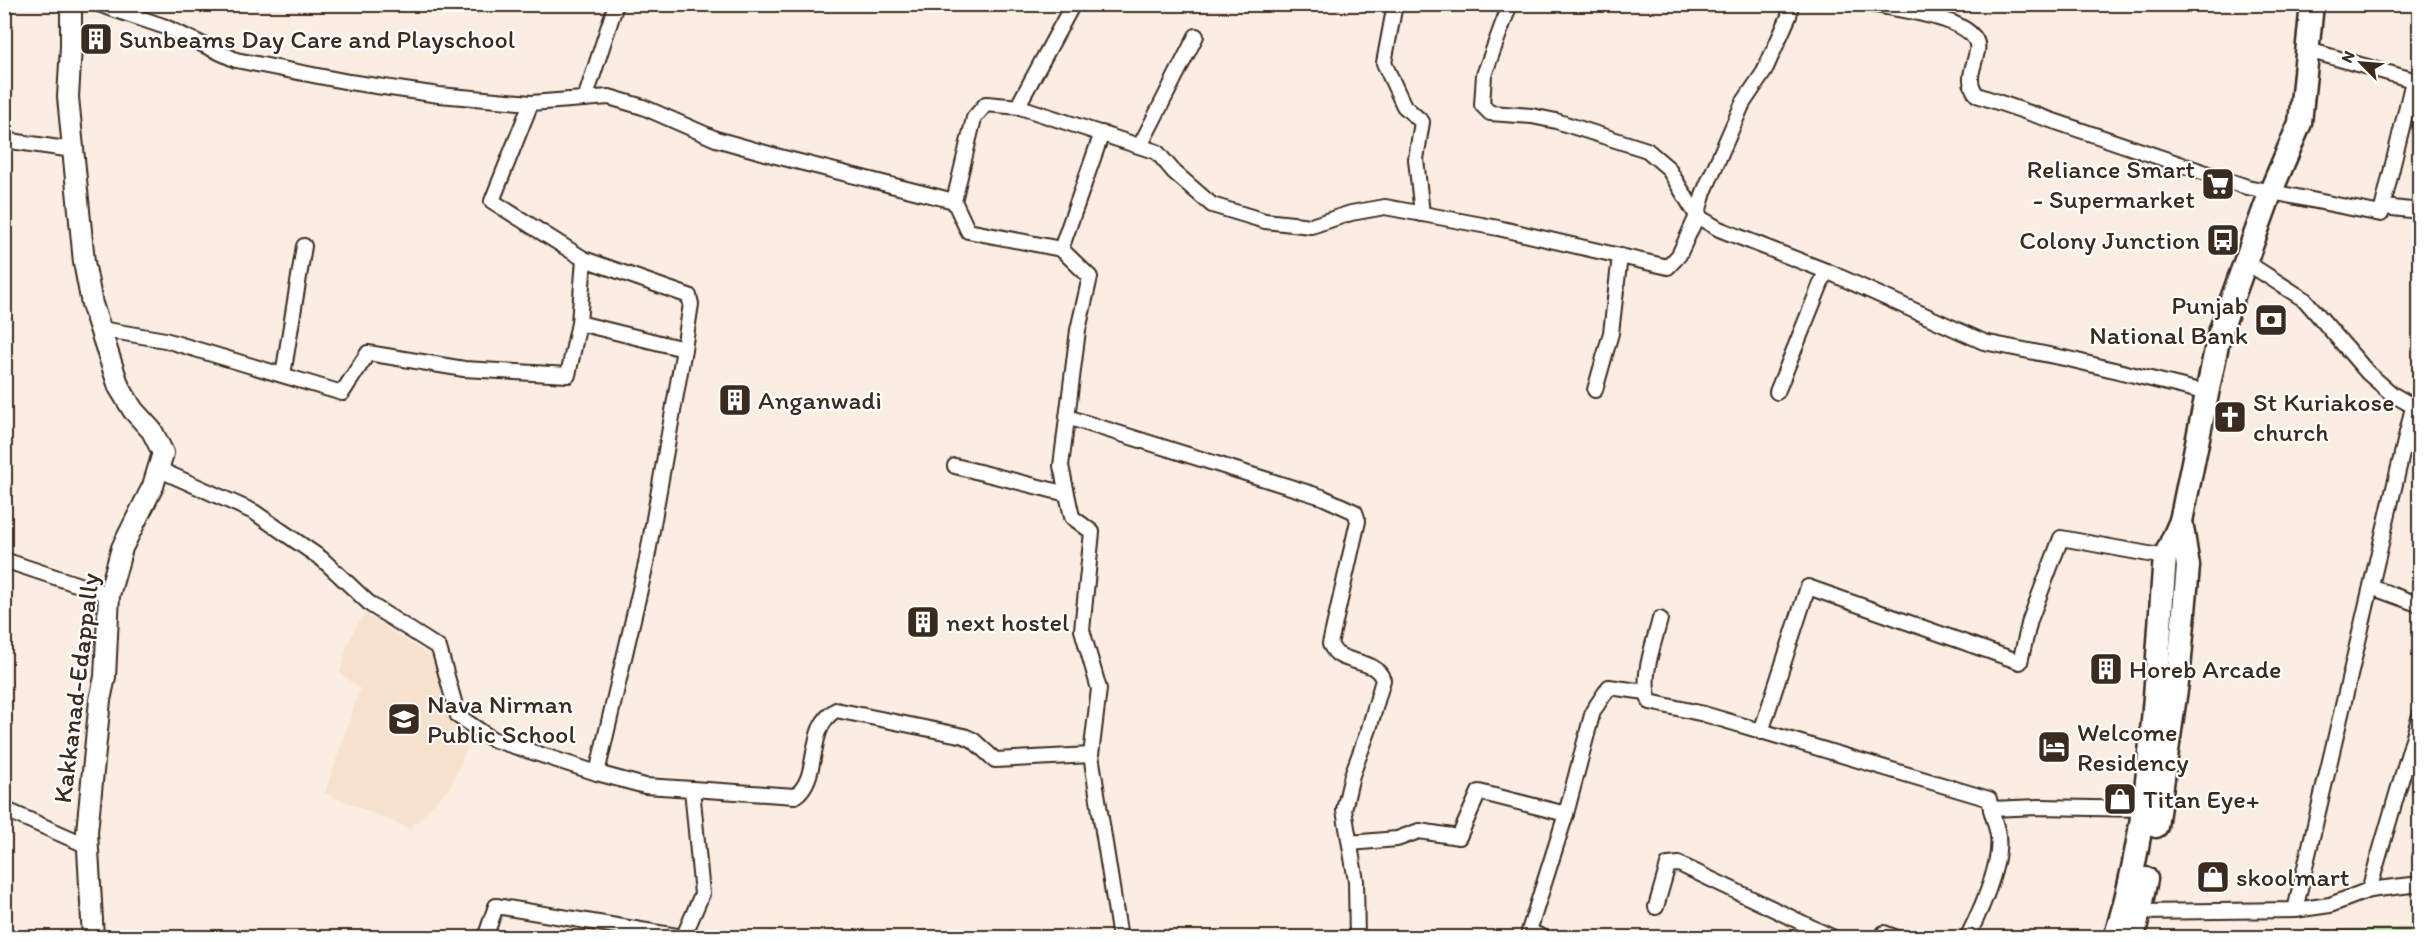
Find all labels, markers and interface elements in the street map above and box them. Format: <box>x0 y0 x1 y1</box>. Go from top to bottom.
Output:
building icon: Sunbeams Day Care and Playschool <box>78 21 114 57</box>
place label: Sunbeams Day Care and Playschool <box>119 23 515 55</box>
north arrow <box>2331 33 2391 93</box>
text: N <box>2337 48 2359 66</box>
place label: Reliance Smart - Supermarket <box>2026 153 2195 215</box>
supermarket icon: Reliance Smart - Supermarket <box>2200 166 2236 202</box>
bus stop icon: Colony Junction <box>2205 222 2241 258</box>
place label: Colony Junction <box>2019 224 2200 256</box>
place label: Punjab National Bank <box>2089 289 2248 351</box>
bank icon: Punjab National Bank <box>2253 302 2289 338</box>
building icon: Anganwadi <box>717 382 753 418</box>
place label: Anganwadi <box>758 384 882 416</box>
place label: St Kuriakose church <box>2253 386 2395 448</box>
church icon: St Kuriakose church <box>2212 399 2248 435</box>
street label: Kakkanad-Edappally <box>46 571 106 805</box>
building icon: next hostel <box>905 604 941 640</box>
place label: next hostel <box>946 606 1069 638</box>
building icon: Horeb Arcade <box>2088 651 2124 687</box>
place label: Horeb Arcade <box>2129 653 2281 685</box>
place label: Nava Nirman Public School <box>427 688 576 750</box>
school or university icon: Nava Nirman Public School <box>386 701 422 737</box>
place label: Welcome Residency <box>2077 716 2189 778</box>
hotel icon: Welcome Residency <box>2036 729 2072 765</box>
shop icon: Titan Eye+ <box>2102 781 2138 817</box>
place label: Titan Eye+ <box>2143 783 2260 815</box>
shop icon: skoolmart <box>2195 859 2231 895</box>
place label: skoolmart <box>2236 861 2350 893</box>

